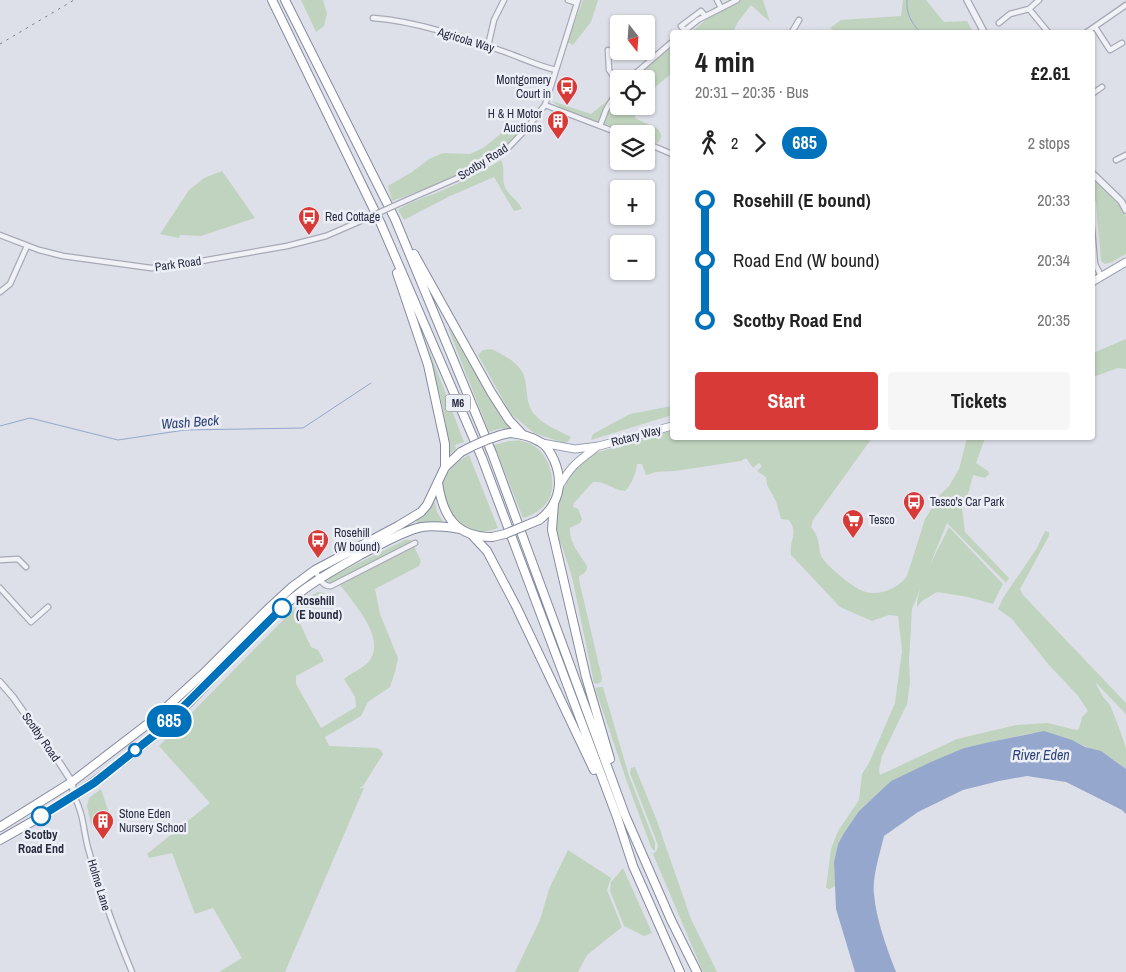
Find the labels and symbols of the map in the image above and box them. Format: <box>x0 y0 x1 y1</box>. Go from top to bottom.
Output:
north arrow <box>610 15 655 60</box>
street label: Agricola Way <box>435 24 496 56</box>
place label: Montgomery Court in <box>496 72 551 102</box>
bus stop icon: Montgomery Court in <box>555 75 579 106</box>
place label: H & H Motor Auctions <box>488 106 543 136</box>
building icon: H & H Motor Auctions <box>546 109 570 140</box>
street label: Scotby Road <box>455 140 511 184</box>
bus stop icon: Red Cottage <box>297 205 321 236</box>
place label: Red Cottage <box>325 209 380 225</box>
street label: Park Road <box>154 253 202 275</box>
road number: M6 <box>446 394 470 412</box>
water label: Wash Beck <box>161 411 221 433</box>
street label: Rotary Way <box>609 422 663 450</box>
bus stop icon: Tesco's Car Park <box>902 490 926 521</box>
place label: Tesco's Car Park <box>930 494 1004 510</box>
supermarket icon: Tesco <box>841 508 865 539</box>
place label: Tesco <box>869 512 895 528</box>
place label: Rosehill (W bound) <box>334 525 380 555</box>
bus stop icon: Rosehill (W bound) <box>306 528 330 559</box>
place label: Rosehill (E bound) <box>296 593 342 623</box>
marker: Rosehill (E bound) <box>272 598 292 618</box>
line badge: 685 <box>140 705 198 737</box>
street label: Scotby Road <box>18 709 64 765</box>
unlabelled marker <box>128 743 142 757</box>
water label: River Eden <box>1012 746 1070 764</box>
marker: Scotby Road End <box>31 806 51 826</box>
place label: Stone Eden Nursery School <box>119 806 186 836</box>
building icon: Stone Eden Nursery School <box>91 809 115 840</box>
place label: Scotby Road End <box>18 827 64 857</box>
street label: Holme Lane <box>84 857 114 913</box>

